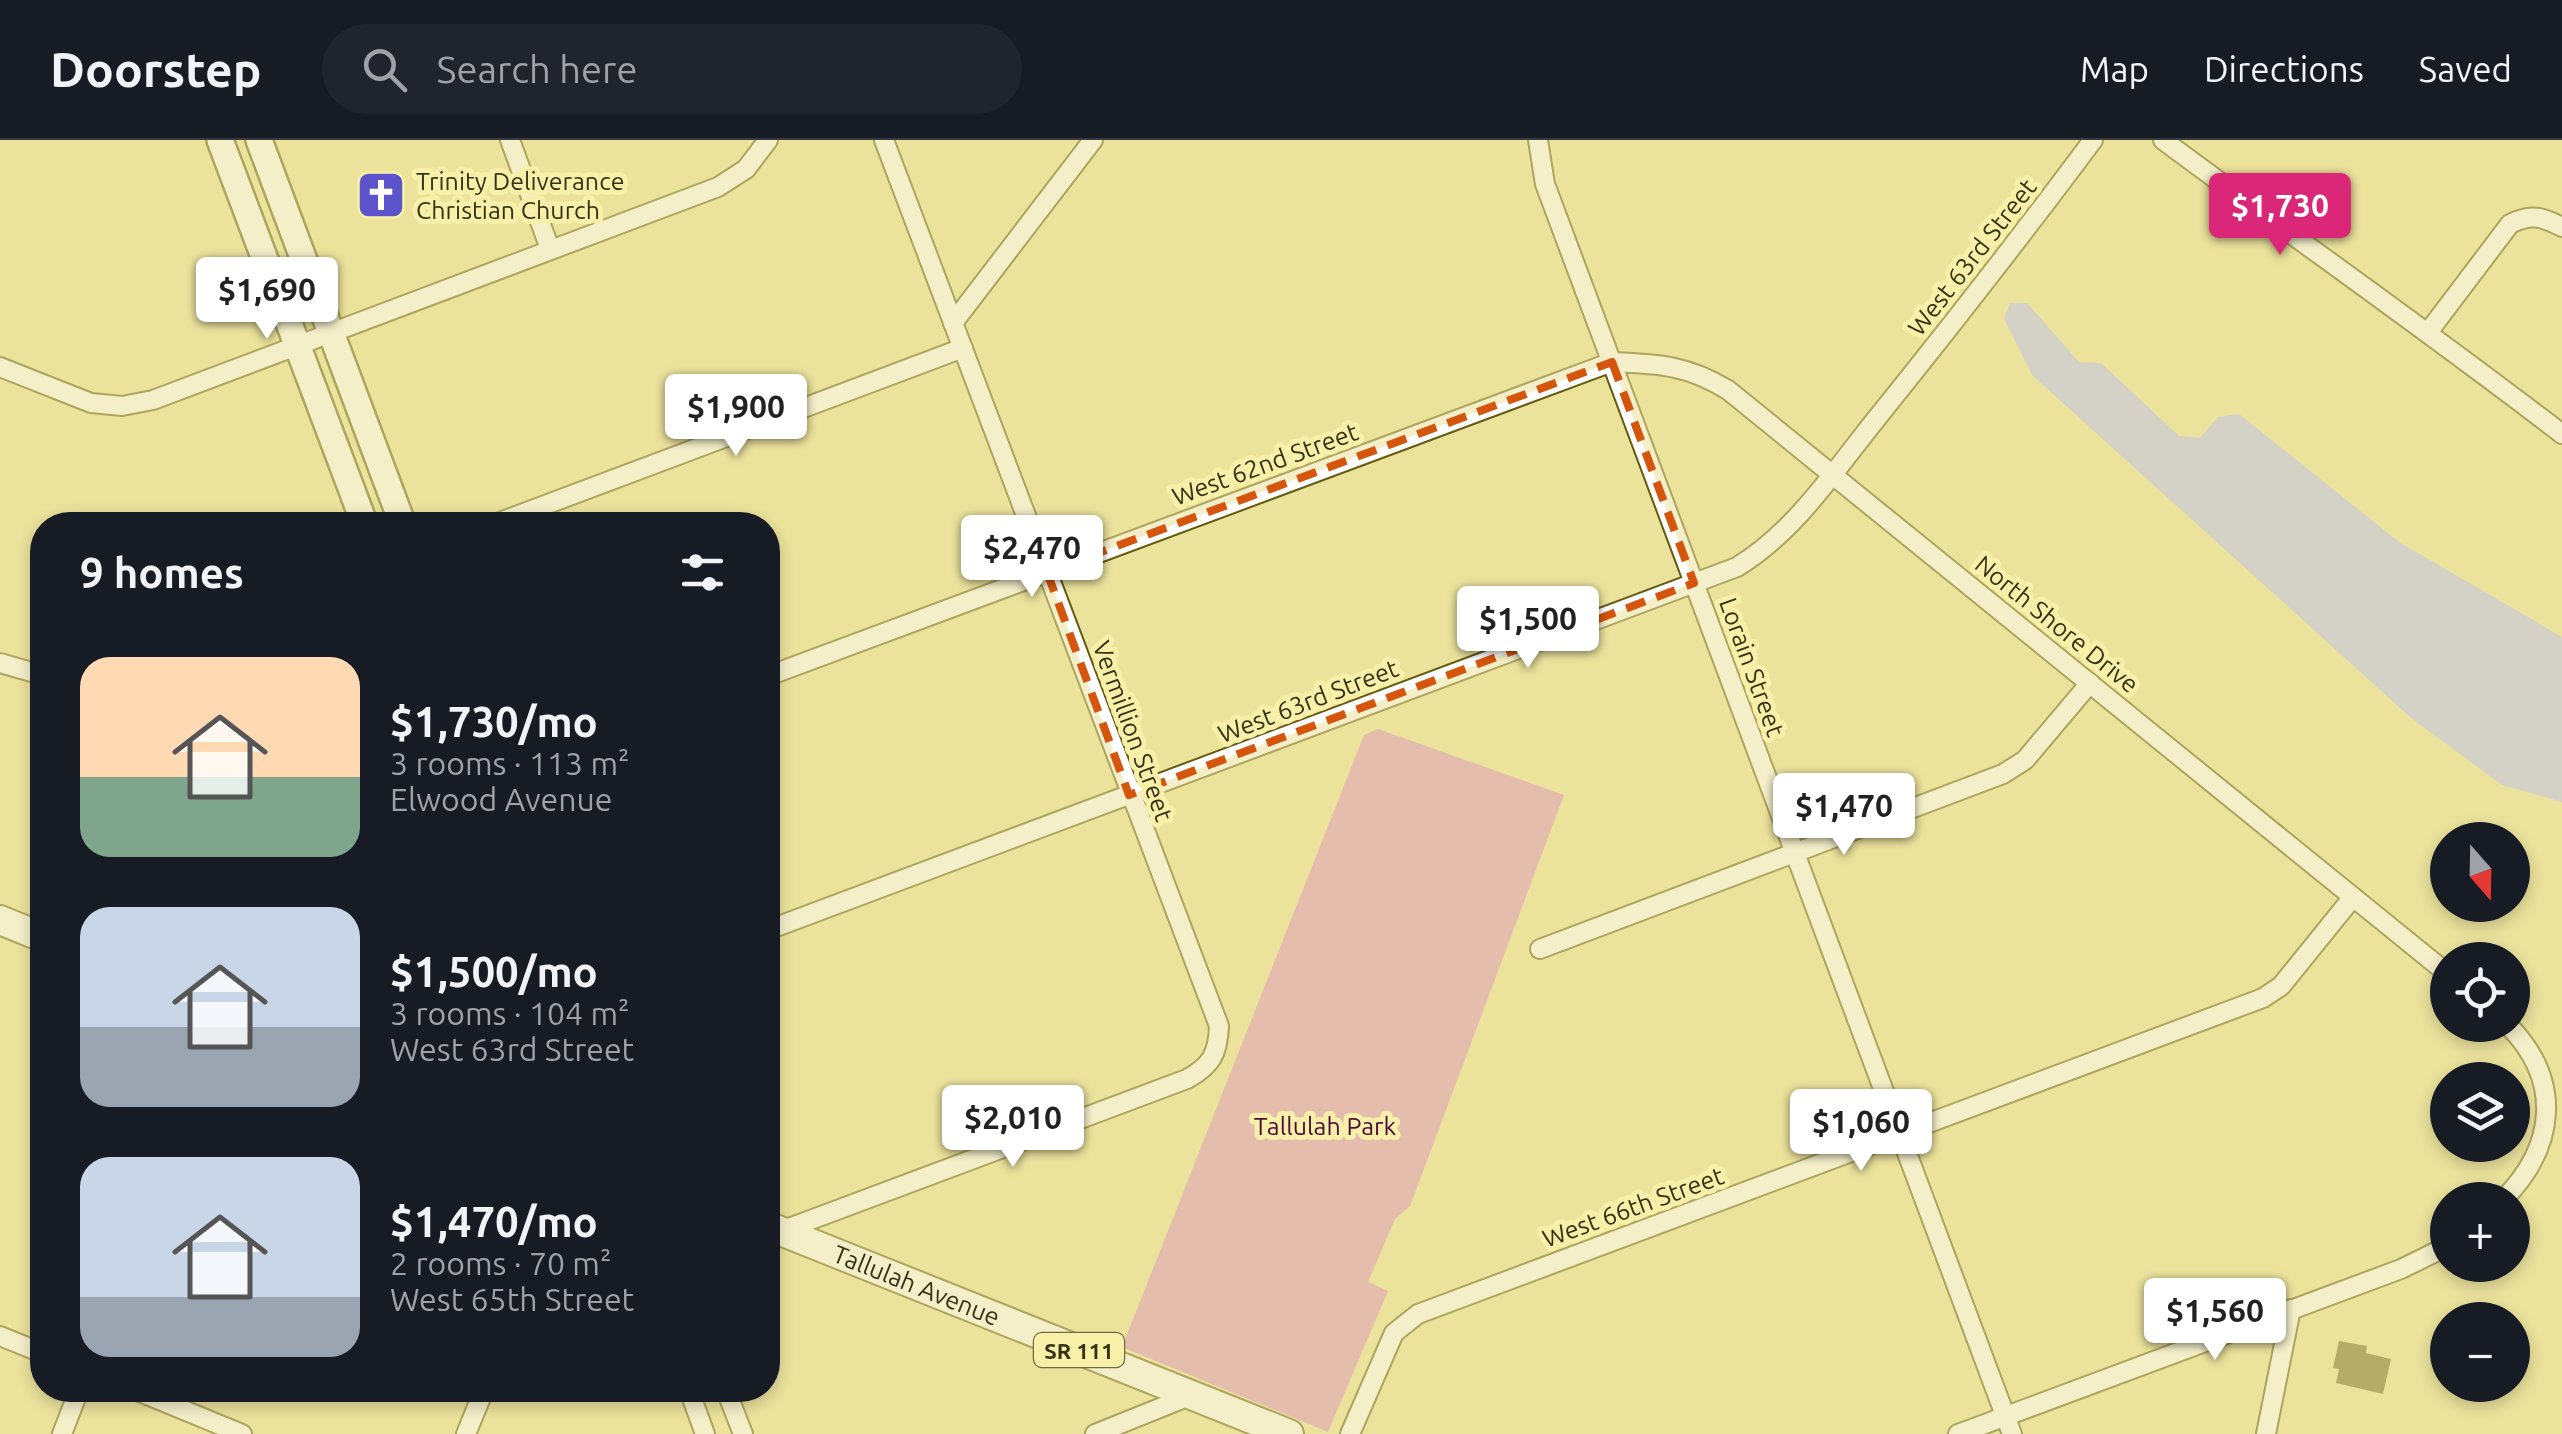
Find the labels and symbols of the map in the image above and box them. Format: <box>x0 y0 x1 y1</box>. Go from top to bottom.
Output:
place label: Trinity Deliverance Christian Church <box>416 167 624 224</box>
church icon: Trinity Deliverance Christian Church <box>355 169 407 221</box>
street label: West 63rd Street <box>1902 173 2042 341</box>
pin: $1,730 <box>2199 173 2361 258</box>
pin: $1,690 <box>186 257 348 342</box>
pin: $1,900 <box>655 374 817 459</box>
street label: West 62nd Street <box>1168 417 1362 511</box>
pin: $2,470 <box>951 515 1113 600</box>
street label: North Shore Drive <box>1970 550 2144 698</box>
pin: $1,500 <box>1447 586 1609 671</box>
street label: Lorain Street <box>1714 594 1790 740</box>
street label: Vermillion Street <box>1087 637 1179 825</box>
street label: West 63rd Street <box>1214 654 1402 748</box>
pin: $1,470 <box>1763 773 1925 858</box>
north arrow <box>2430 822 2530 922</box>
pin: $2,010 <box>932 1085 1094 1170</box>
pin: $1,060 <box>1780 1089 1942 1174</box>
park label: Tallulah Park <box>1254 1112 1397 1140</box>
street label: West 66th Street <box>1539 1161 1728 1253</box>
street label: Tallulah Avenue <box>829 1240 1004 1331</box>
pin: $1,560 <box>2134 1278 2296 1363</box>
road number: SR 111 <box>1034 1333 1124 1367</box>

